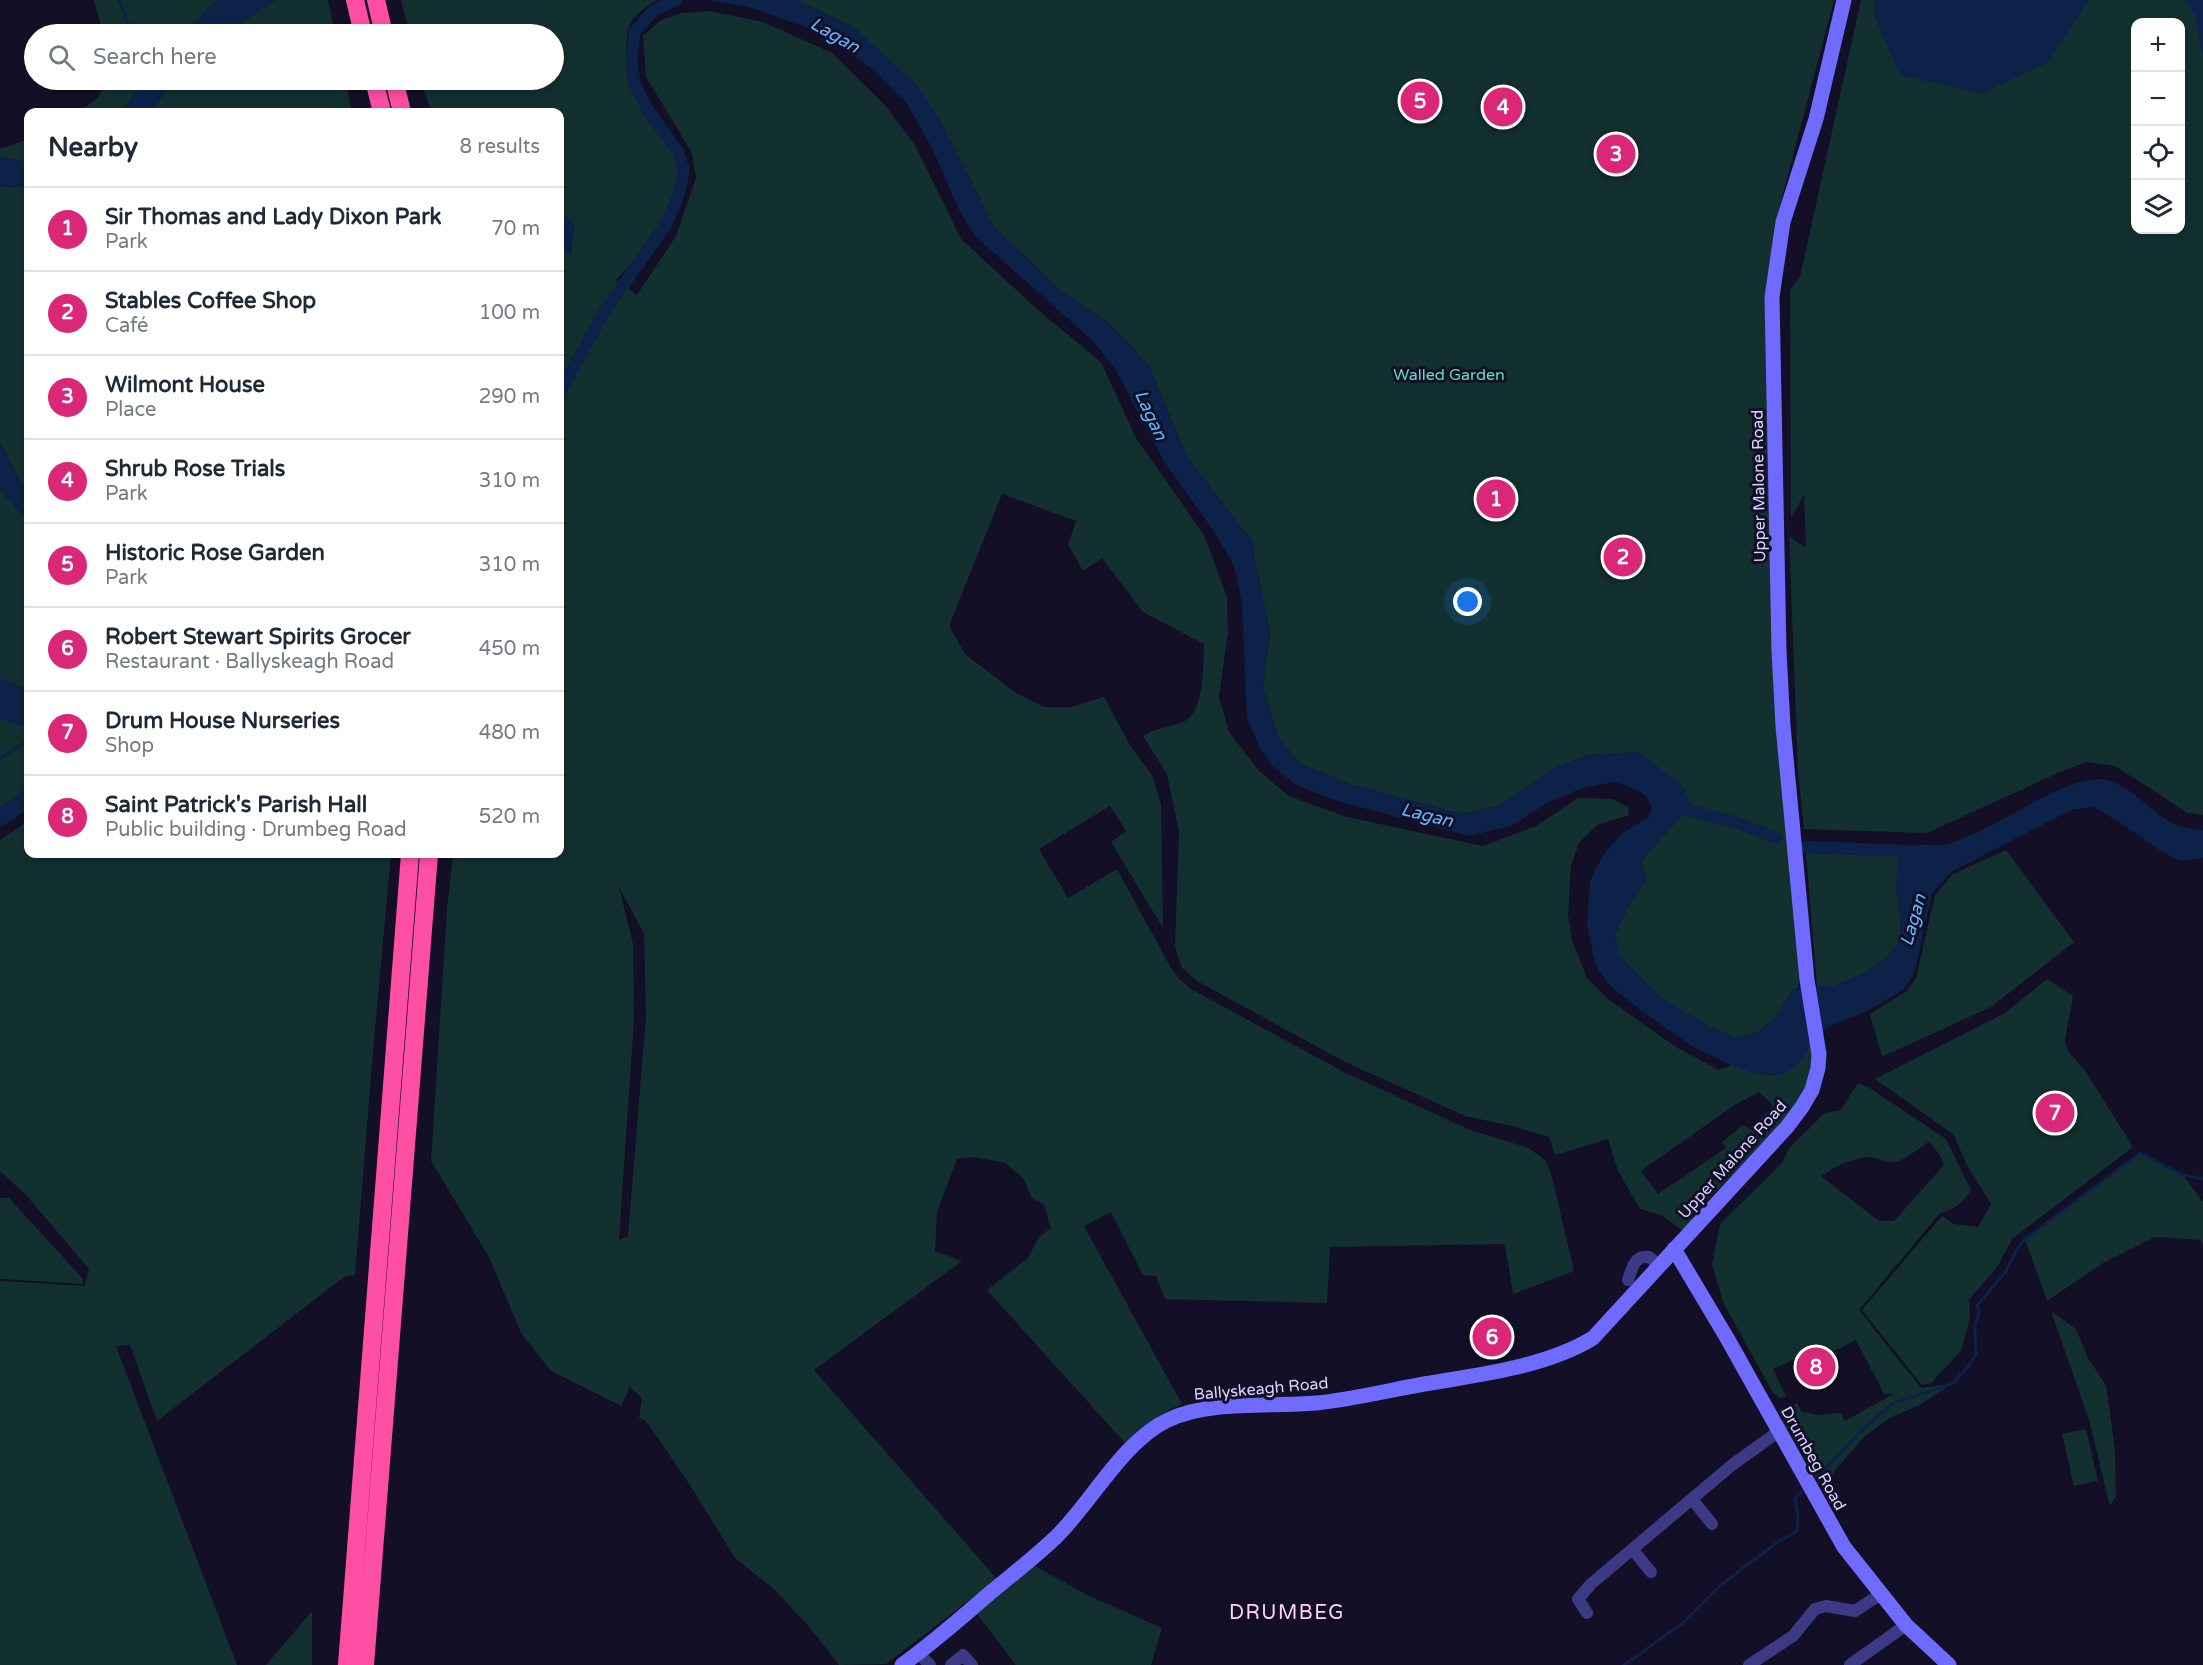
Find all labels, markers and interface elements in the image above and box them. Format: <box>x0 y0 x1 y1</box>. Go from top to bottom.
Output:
water label: Lagan <box>807 12 864 58</box>
map controls <box>2131 18 2185 234</box>
button: + <box>2131 18 2185 72</box>
search box <box>24 24 564 90</box>
icon: search <box>45 41 78 74</box>
text: Search here <box>93 44 217 70</box>
button: − <box>2131 72 2185 126</box>
pin: 5 <box>1400 78 1440 124</box>
pin: 4 <box>1484 84 1522 130</box>
button: locate <box>2131 126 2185 180</box>
text: Nearby <box>48 132 138 163</box>
pin: 3 <box>1596 132 1636 176</box>
text: 8 results <box>460 135 540 159</box>
button: layers <box>2131 180 2185 234</box>
text: Sir Thomas and Lady Dixon Park <box>105 204 442 230</box>
text: 1 <box>61 217 74 241</box>
text: 70 m <box>491 217 540 241</box>
text: Park <box>105 230 148 254</box>
text: Stables Coffee Shop <box>105 288 316 314</box>
text: 2 <box>61 301 74 325</box>
text: 100 m <box>479 301 540 325</box>
text: Café <box>105 314 148 338</box>
park label: Walled Garden <box>1393 365 1505 385</box>
text: Wilmont House <box>105 372 265 398</box>
text: 3 <box>61 385 74 409</box>
text: 290 m <box>479 385 540 409</box>
water label: Lagan <box>1130 386 1173 445</box>
text: Place <box>105 398 156 422</box>
street label: Upper Malone Road <box>1748 409 1770 563</box>
text: Shrub Rose Trials <box>105 456 285 482</box>
text: 4 <box>61 469 74 493</box>
text: 310 m <box>479 469 540 493</box>
pin: 1 <box>1476 476 1516 522</box>
text: Park <box>105 482 148 506</box>
pin: 2 <box>1604 534 1642 580</box>
text: Historic Rose Garden <box>105 540 325 566</box>
text: 5 <box>61 553 74 577</box>
text: 310 m <box>479 553 540 577</box>
text: Park <box>105 566 148 590</box>
your location <box>1453 587 1482 616</box>
text: Robert Stewart Spirits Grocer <box>105 624 411 650</box>
text: 6 <box>61 637 74 661</box>
text: 450 m <box>479 637 540 661</box>
text: Restaurant · Ballyskeagh Road <box>105 650 394 674</box>
text: Drum House Nurseries <box>105 708 340 734</box>
text: 7 <box>61 721 74 745</box>
text: 480 m <box>479 721 540 745</box>
text: Shop <box>105 734 154 758</box>
text: Saint Patrick's Parish Hall <box>105 792 367 818</box>
water label: Lagan <box>1399 798 1456 832</box>
text: 8 <box>61 805 74 829</box>
text: 520 m <box>479 805 540 829</box>
text: Public building · Drumbeg Road <box>105 818 407 842</box>
water label: Lagan <box>1895 891 1931 948</box>
pin: 7 <box>2036 1090 2074 1136</box>
street label: Upper Malone Road <box>1674 1096 1791 1223</box>
pin: 6 <box>1472 1314 1512 1360</box>
pin: 8 <box>1796 1344 1836 1390</box>
street label: Ballyskeagh Road <box>1193 1373 1329 1405</box>
street label: Drumbeg Road <box>1776 1403 1850 1514</box>
district label: DRUMBEG <box>1229 1601 1345 1625</box>

